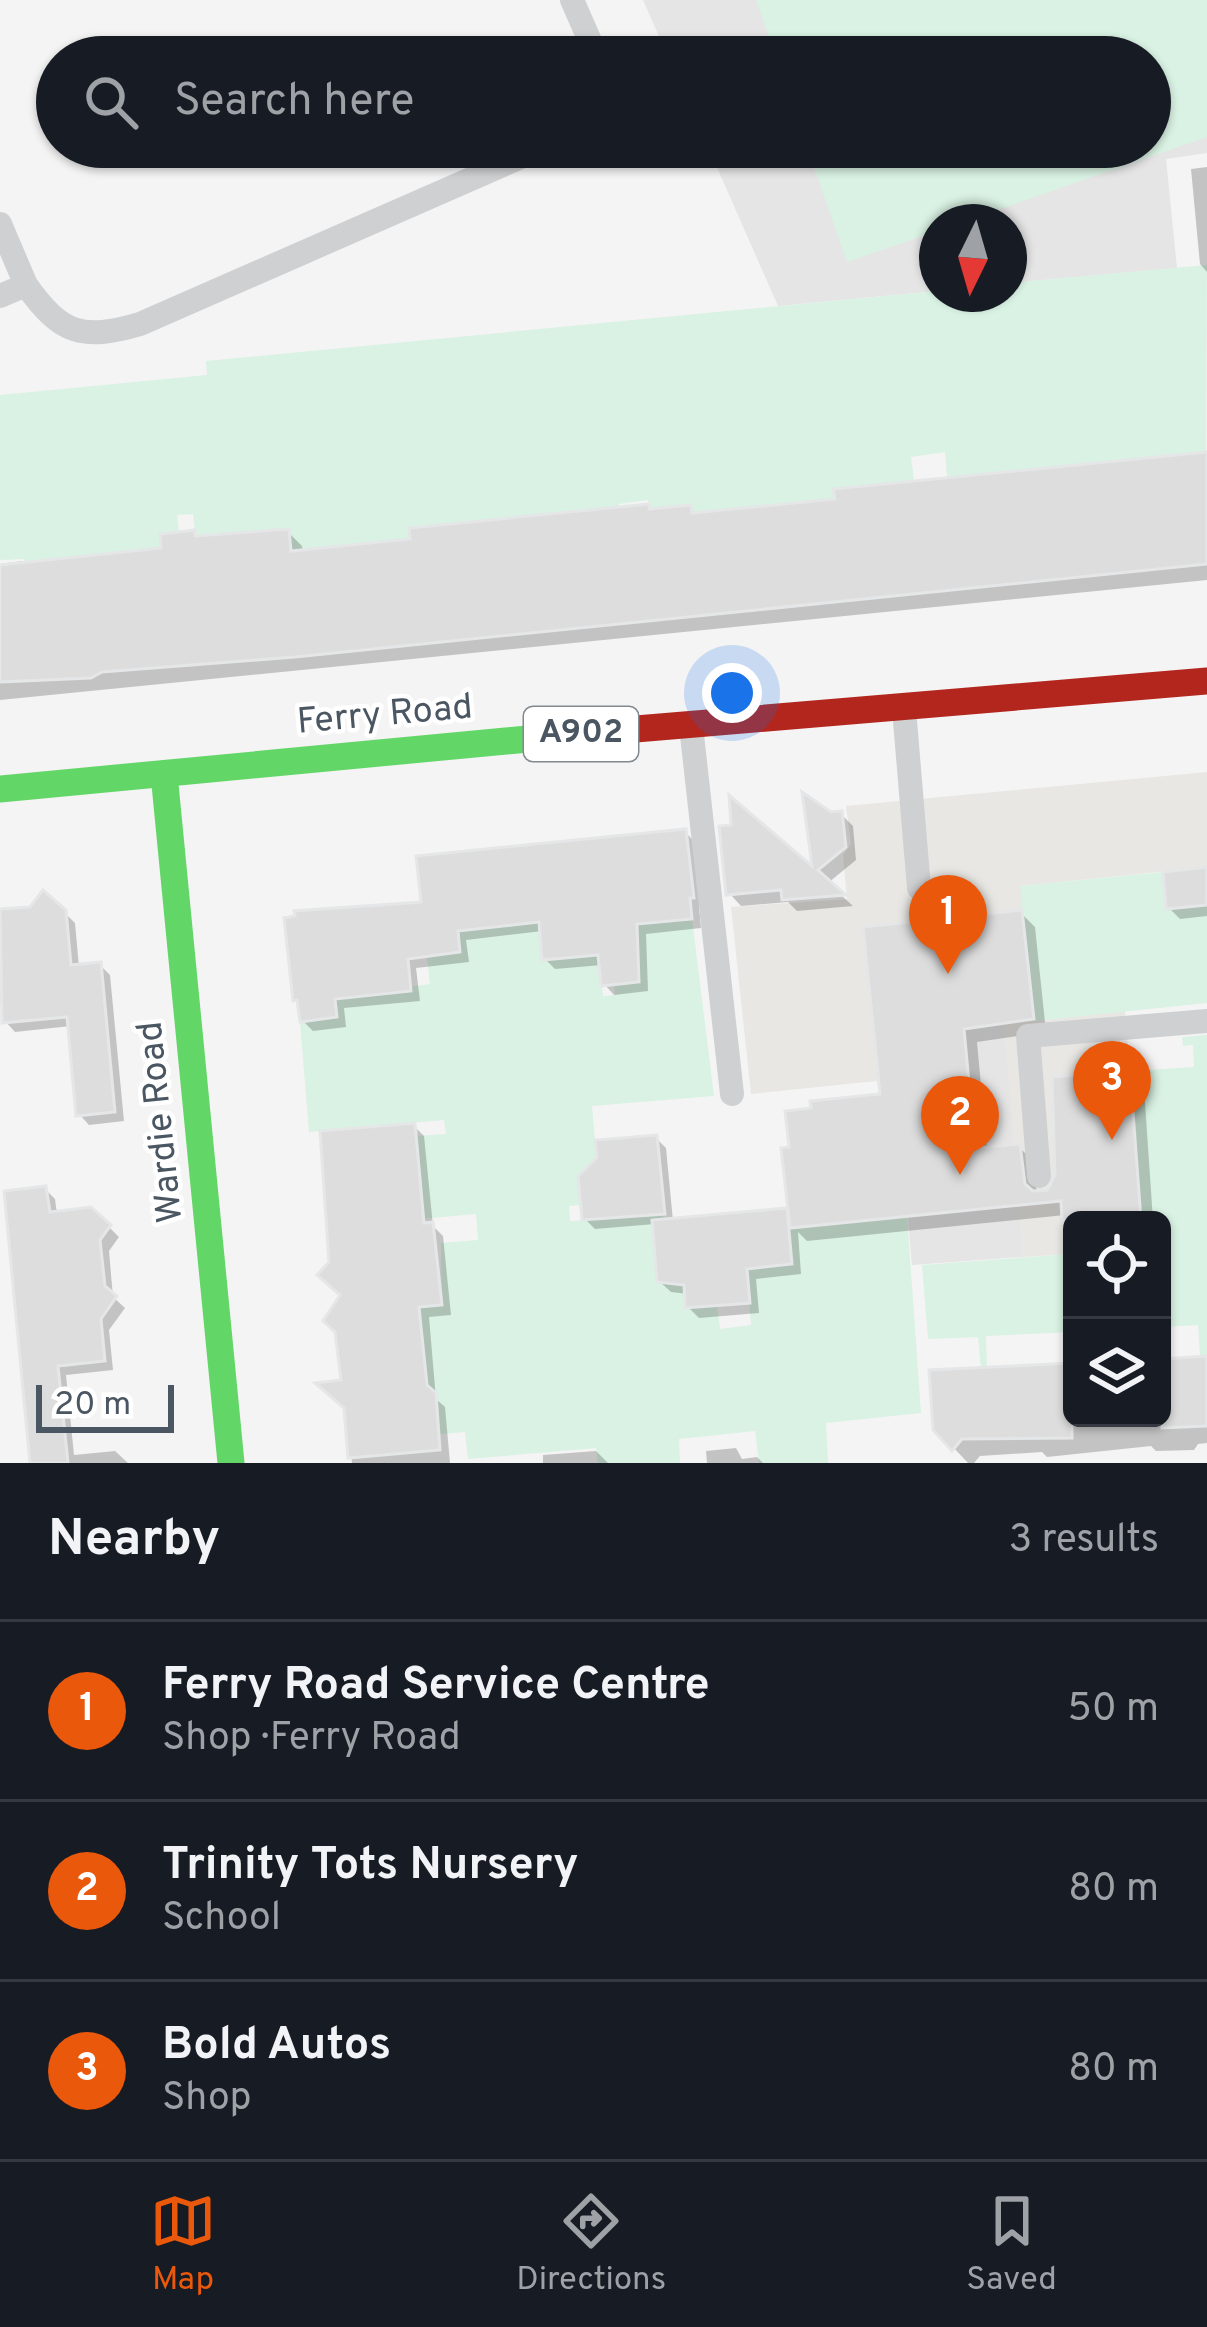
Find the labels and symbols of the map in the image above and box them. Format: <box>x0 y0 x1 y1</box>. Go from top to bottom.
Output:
north arrow <box>919 204 1027 312</box>
your location <box>702 663 762 723</box>
street label: Ferry Road <box>295 685 475 747</box>
road number: A902 <box>524 707 638 761</box>
pin: 1 <box>909 875 987 974</box>
street label: Wardie Road <box>129 1019 195 1225</box>
pin: 3 <box>1073 1041 1151 1140</box>
pin: 2 <box>921 1076 999 1175</box>
scale bar <box>36 1379 174 1432</box>

